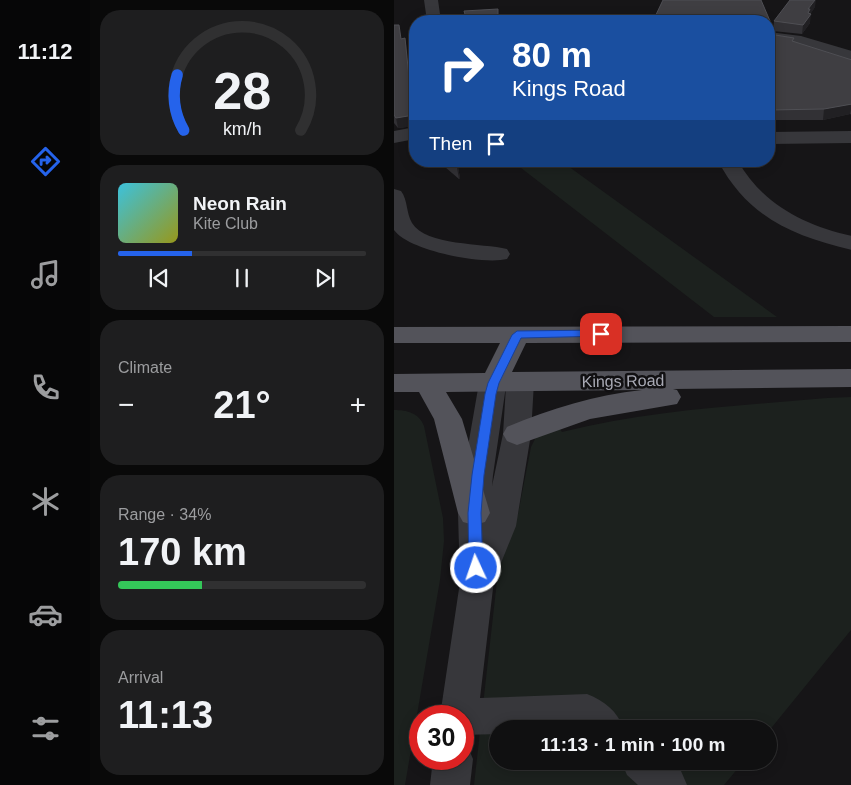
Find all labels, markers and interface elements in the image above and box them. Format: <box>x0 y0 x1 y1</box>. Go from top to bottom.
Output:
icon: right <box>429 35 494 100</box>
text: 80 m <box>512 35 592 74</box>
text: 11:12 <box>17 39 73 64</box>
text: 28 <box>213 62 271 120</box>
text: Kings Road <box>512 76 626 101</box>
text: km/h <box>223 119 261 139</box>
icon: arrive <box>482 130 510 158</box>
text: Then <box>429 133 472 154</box>
icon: directions <box>28 144 63 179</box>
text: Neon Rain <box>193 193 287 214</box>
text: Kite Club <box>193 215 258 232</box>
icon: music <box>28 257 63 292</box>
icon: previous <box>145 264 173 292</box>
icon: pause <box>228 264 256 292</box>
icon: next <box>311 264 339 292</box>
pin <box>580 313 622 355</box>
icon: arrive <box>587 320 615 348</box>
text: Climate <box>118 359 172 376</box>
icon: phone <box>28 370 63 405</box>
street label: Kings Road <box>581 372 665 390</box>
text: 21° <box>213 384 271 426</box>
text: − <box>118 389 134 420</box>
text: + <box>350 389 366 420</box>
icon: climate <box>28 484 63 519</box>
text: Range · 34% <box>118 506 211 523</box>
text: 170 km <box>118 531 247 573</box>
position arrow <box>449 541 501 593</box>
icon: car <box>28 597 63 632</box>
text: Arrival <box>118 669 163 686</box>
text: 11:13 <box>118 694 213 736</box>
speed limit sign: 30 <box>409 705 474 770</box>
icon: filters <box>28 711 63 746</box>
text: 11:13 · 1 min · 100 m <box>541 734 725 755</box>

